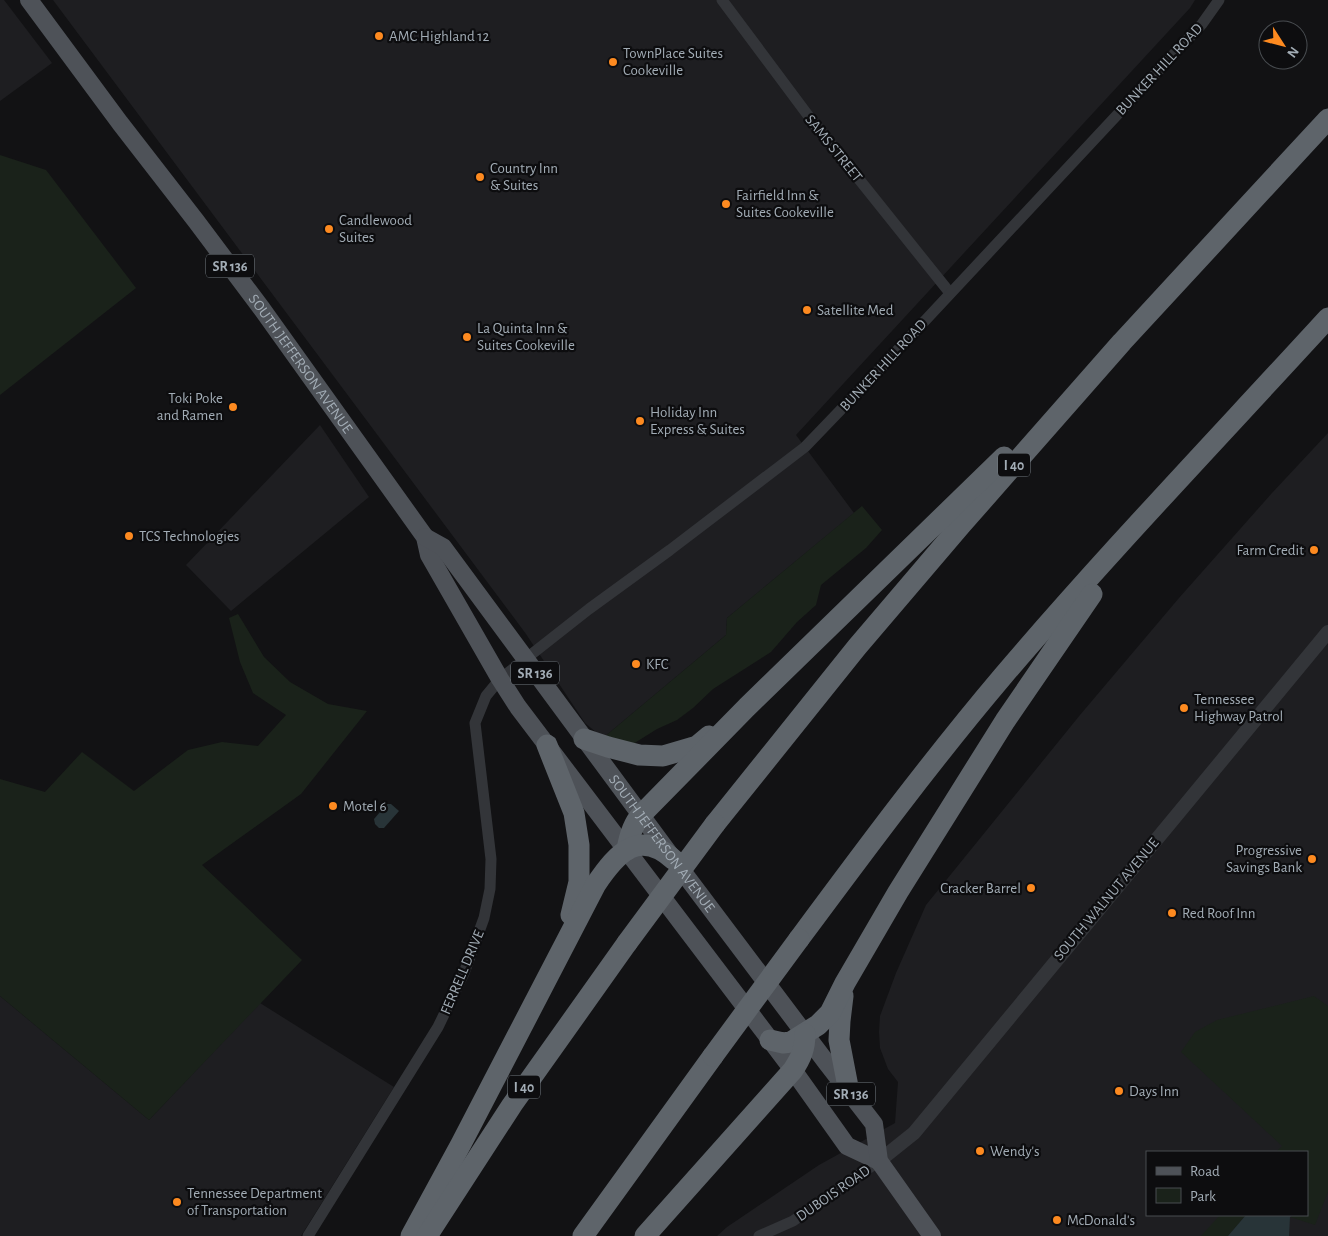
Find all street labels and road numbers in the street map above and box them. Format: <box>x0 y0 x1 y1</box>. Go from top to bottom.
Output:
street label: BUNKER HILL ROAD <box>1113 20 1206 118</box>
street label: SAMS STREET <box>802 112 865 185</box>
road number: SR 136 <box>206 255 254 278</box>
street label: SOUTH JEFFERSON AVENUE <box>246 292 355 436</box>
street label: BUNKER HILL ROAD <box>837 316 930 414</box>
road number: I 40 <box>998 454 1030 476</box>
road number: SR 136 <box>511 661 559 684</box>
street label: SOUTH JEFFERSON AVENUE <box>606 772 717 915</box>
street label: SOUTH WALNUT AVENUE <box>1051 835 1162 963</box>
street label: FERRELL DRIVE <box>438 928 487 1017</box>
road number: I 40 <box>508 1076 540 1098</box>
road number: SR 136 <box>827 1082 875 1106</box>
street label: DUBOIS ROAD <box>794 1162 873 1224</box>

